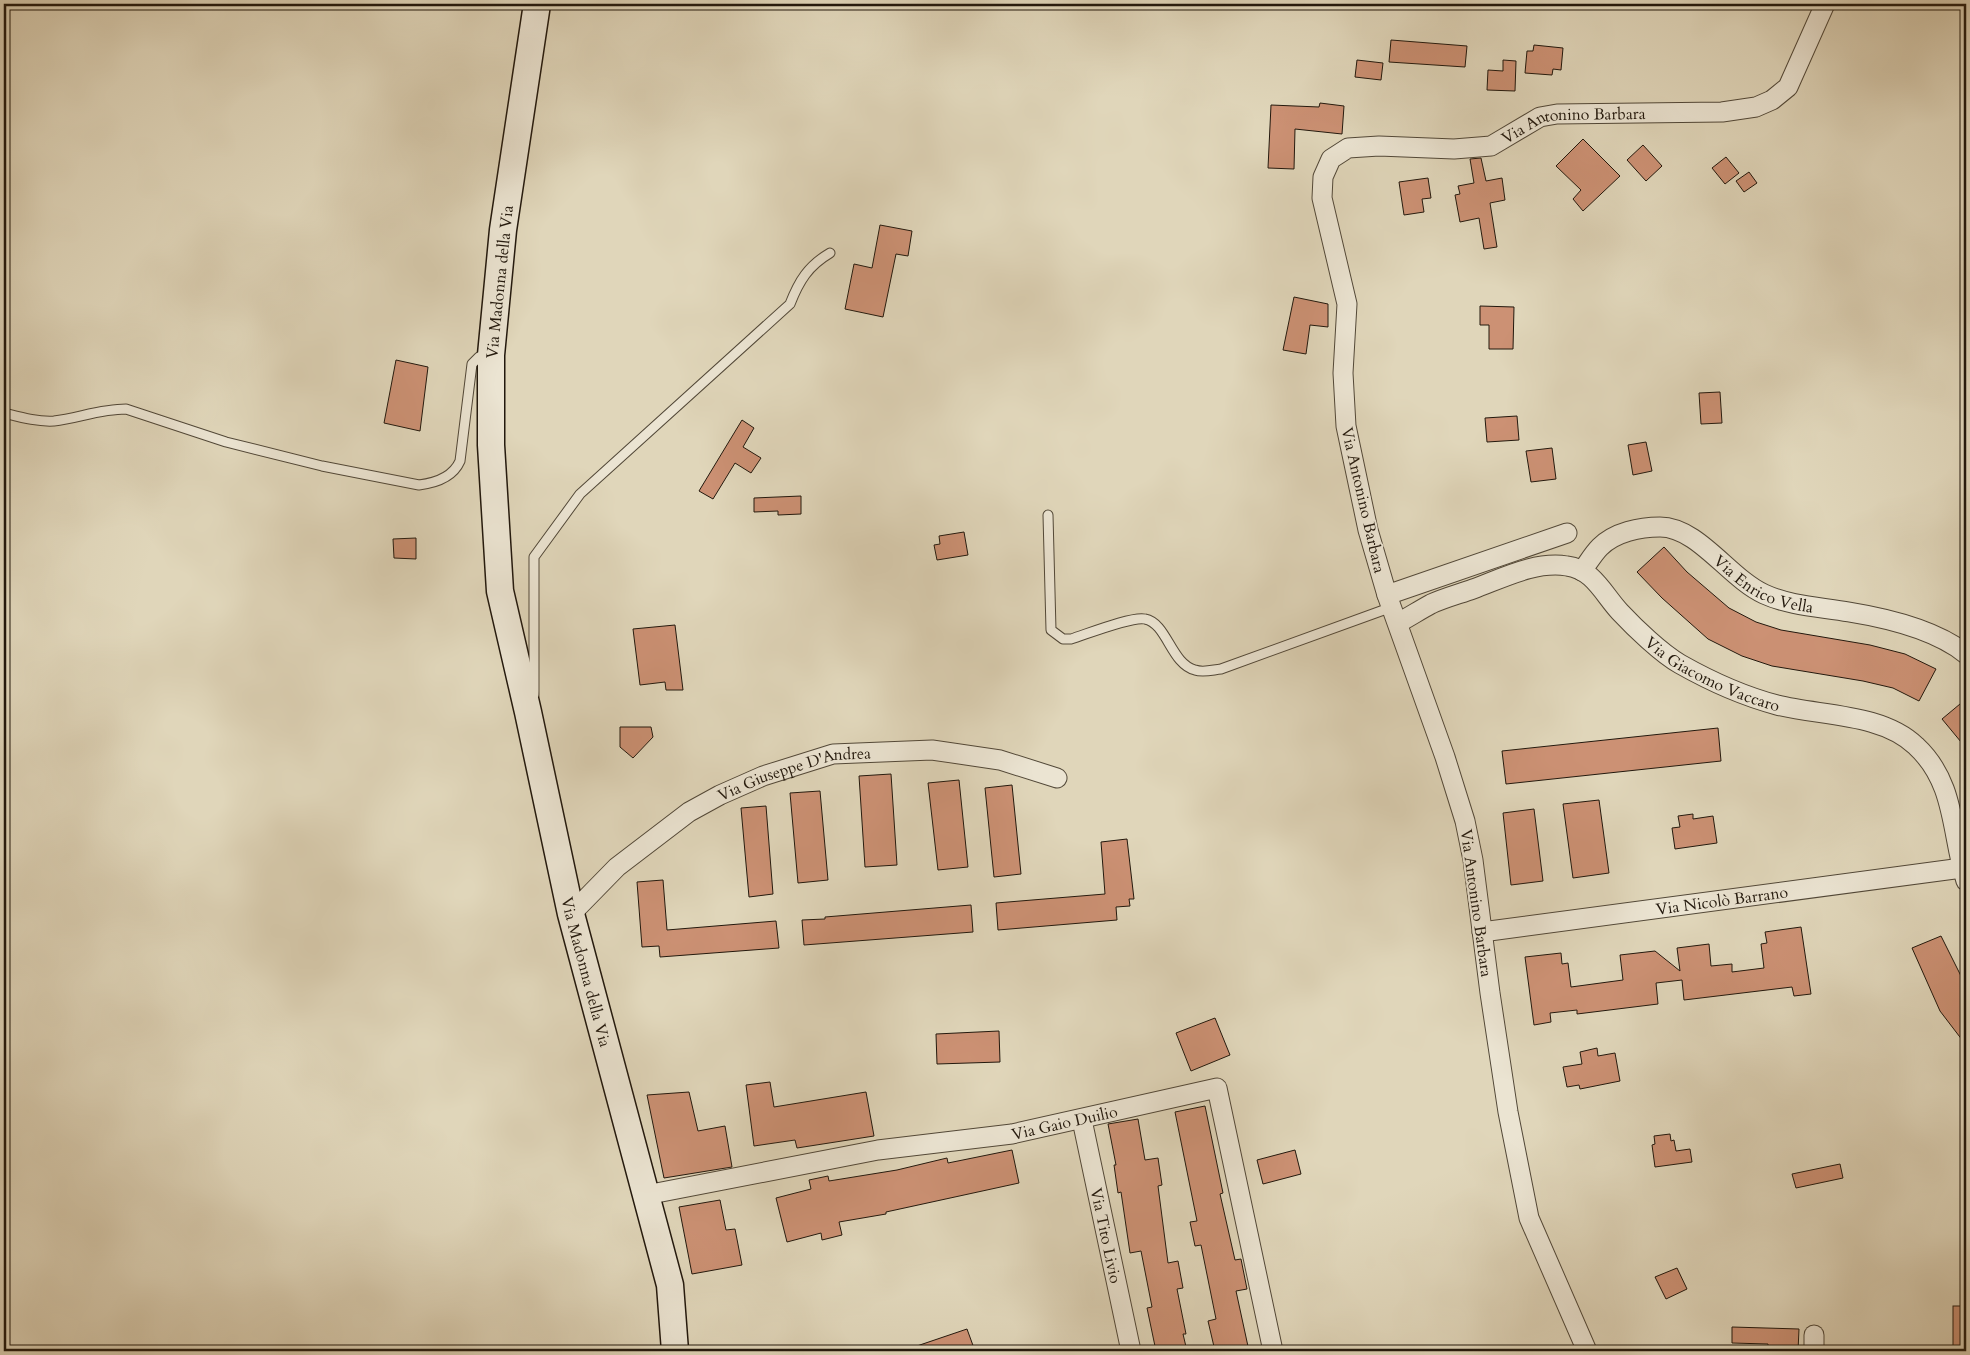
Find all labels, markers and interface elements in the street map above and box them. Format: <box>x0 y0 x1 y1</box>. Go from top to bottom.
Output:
street label: Via Antonino Barbara <box>1498 103 1646 149</box>
street label: Via Madonna della Via <box>481 204 519 360</box>
street label: Via Antonino Barbara <box>1336 425 1391 575</box>
street label: Via Enrico Vella <box>1709 550 1815 619</box>
street label: Via Giacomo Vaccaro <box>1640 632 1782 717</box>
street label: Via Giuseppe D'Andrea <box>714 742 872 807</box>
street label: Via Antonino Barbara <box>1455 828 1497 979</box>
street label: Via Nicolò Barrano <box>1655 881 1790 921</box>
street label: Via Madonna della Via <box>556 895 616 1050</box>
street label: Via Gaio Duilio <box>1010 1101 1120 1146</box>
street label: Via Tito Livio <box>1085 1186 1126 1286</box>

